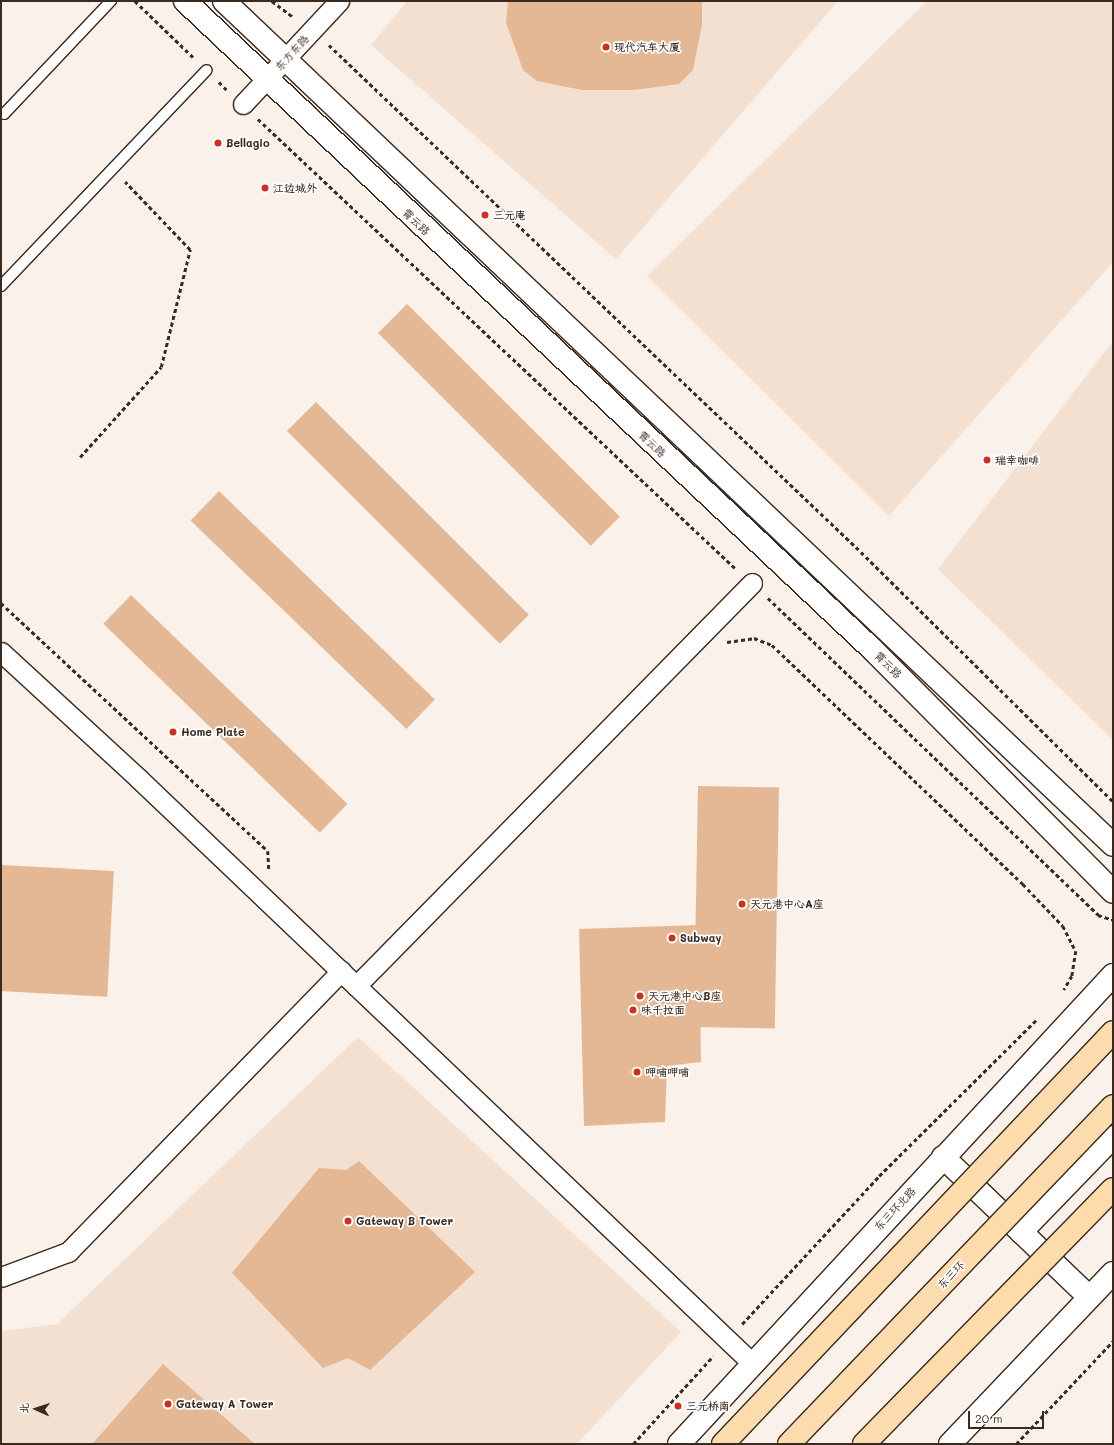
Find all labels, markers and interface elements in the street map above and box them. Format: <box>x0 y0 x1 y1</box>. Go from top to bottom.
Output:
street label: 东方东路 <box>272 32 312 74</box>
place label: 现代汽车大厦 <box>614 40 680 54</box>
marker: 现代汽车大厦 <box>601 42 611 52</box>
place label: Bellagio <box>226 136 270 150</box>
marker: Bellagio <box>213 138 223 148</box>
place label: 江边城外 <box>273 181 317 195</box>
marker: 江边城外 <box>260 183 270 193</box>
street label: 霄云路 <box>399 206 433 238</box>
place label: 三元庵 <box>493 208 526 222</box>
marker: 三元庵 <box>480 210 490 220</box>
street label: 霄云路 <box>635 428 669 460</box>
place label: 瑞幸咖啡 <box>995 453 1039 467</box>
marker: 瑞幸咖啡 <box>982 455 992 465</box>
street label: 霄云路 <box>872 649 904 681</box>
place label: Home Plate <box>181 725 244 739</box>
marker: Home Plate <box>168 727 178 737</box>
place label: 天元港中心A座 <box>750 897 824 911</box>
marker: 天元港中心A座 <box>737 899 747 909</box>
place label: Subway <box>680 931 721 945</box>
marker: Subway <box>667 933 677 943</box>
place label: 天元港中心B座 <box>648 989 721 1003</box>
marker: 天元港中心B座 <box>635 991 645 1001</box>
place label: 味千拉面 <box>641 1003 685 1017</box>
marker: 味千拉面 <box>628 1005 638 1015</box>
place label: 呷哺呷哺 <box>645 1065 689 1079</box>
marker: 呷哺呷哺 <box>632 1067 642 1077</box>
street label: 东三环北路 <box>871 1184 919 1234</box>
place label: Gateway B Tower <box>356 1214 453 1228</box>
marker: Gateway B Tower <box>343 1216 353 1226</box>
street label: 东三环 <box>935 1259 967 1291</box>
north arrow <box>16 1389 56 1429</box>
place label: Gateway A Tower <box>176 1397 273 1411</box>
marker: Gateway A Tower <box>163 1399 173 1409</box>
place label: 三元桥南 <box>686 1399 730 1413</box>
marker: 三元桥南 <box>673 1401 683 1411</box>
text: 北 <box>16 1402 31 1414</box>
scale bar <box>970 1403 1046 1429</box>
text: 20 m <box>975 1410 1003 1426</box>

